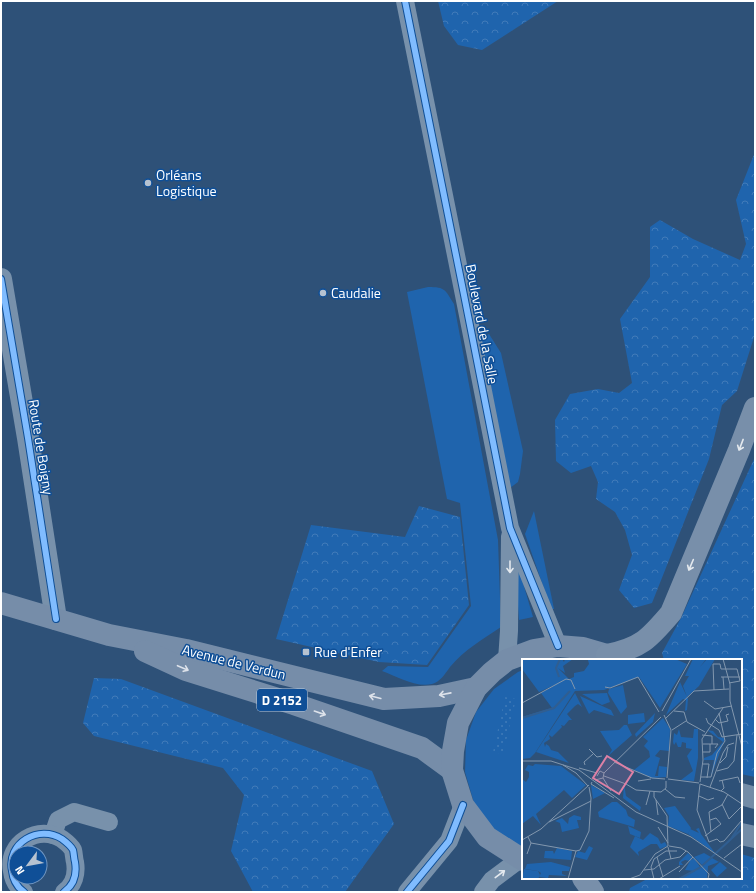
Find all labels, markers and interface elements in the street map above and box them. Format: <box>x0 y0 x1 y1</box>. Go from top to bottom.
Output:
place label: Orléans Logistique <box>156 164 217 201</box>
marker: Orléans Logistique <box>143 178 153 188</box>
street label: Boulevard de la Salle <box>461 262 504 386</box>
place label: Caudalie <box>331 282 381 303</box>
marker: Caudalie <box>318 288 328 298</box>
street label: Route de Boigny <box>24 398 59 496</box>
one-way arrow <box>737 438 745 450</box>
one-way arrow <box>687 558 694 570</box>
one-way arrow <box>506 560 514 573</box>
street label: Avenue de Verdun <box>180 638 288 685</box>
place label: Rue d'Enfer <box>314 641 382 662</box>
marker: Rue d'Enfer <box>301 647 311 657</box>
inset map <box>522 659 742 879</box>
one-way arrow <box>177 665 189 673</box>
road number: D 2152 <box>257 689 307 711</box>
one-way arrow <box>439 691 452 699</box>
one-way arrow <box>369 692 382 700</box>
one-way arrow <box>314 709 326 717</box>
north arrow <box>8 845 48 885</box>
text: N <box>11 863 28 878</box>
one-way arrow <box>495 870 506 878</box>

